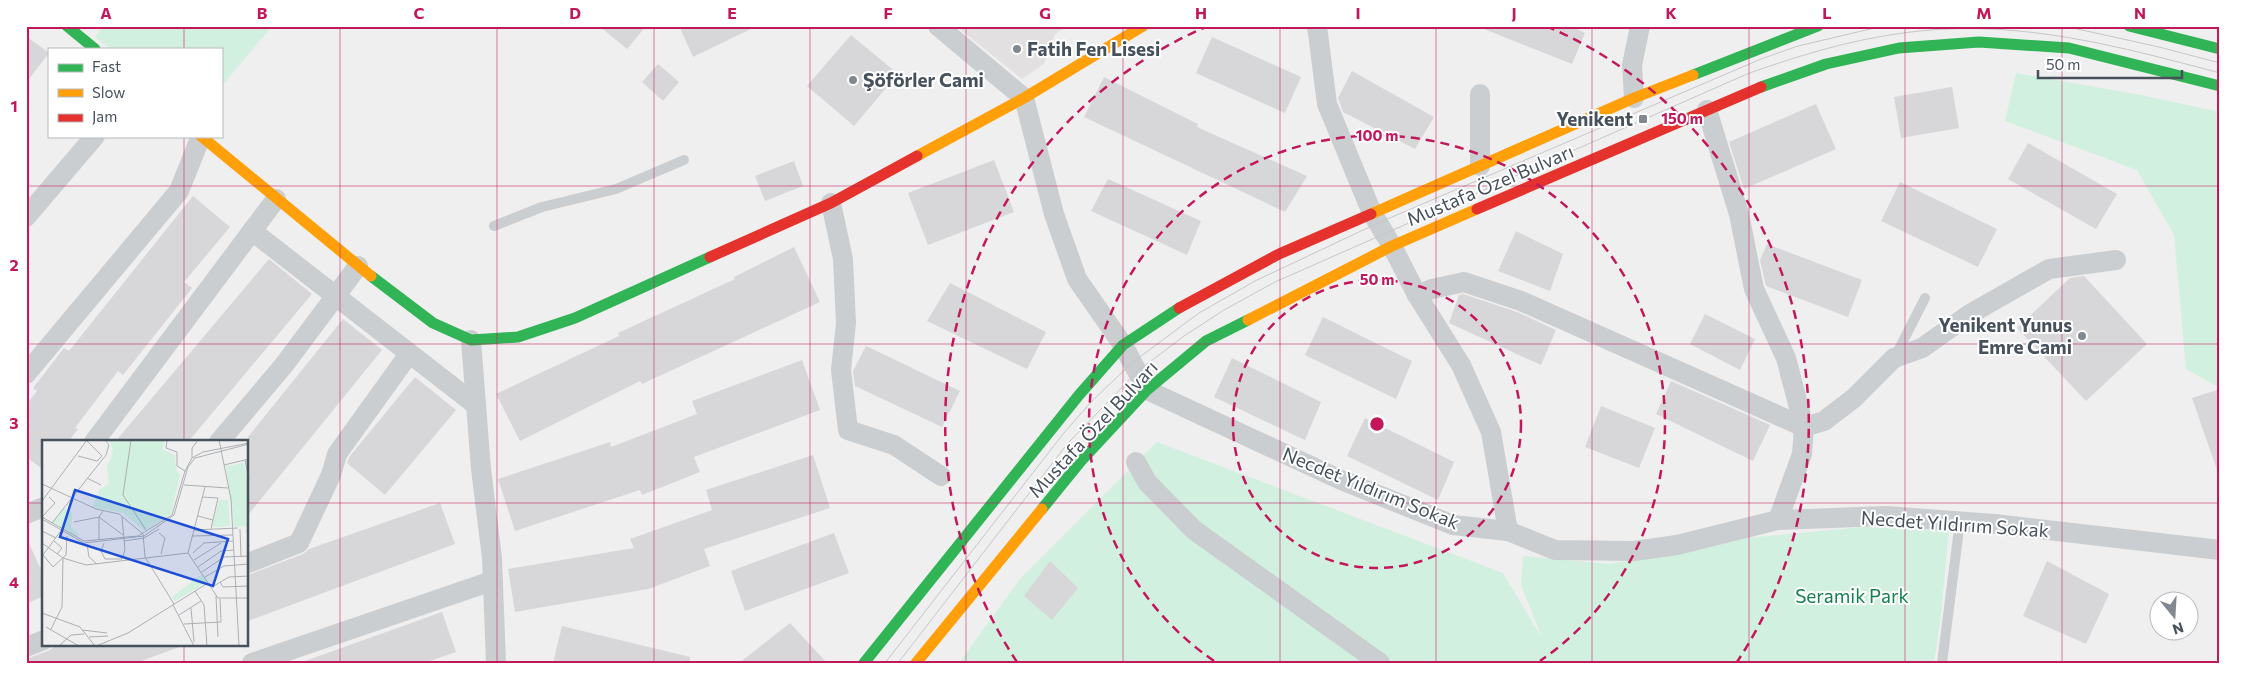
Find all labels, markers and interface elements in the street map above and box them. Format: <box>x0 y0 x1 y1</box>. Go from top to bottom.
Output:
text: A <box>100 3 112 22</box>
text: B <box>257 3 268 22</box>
text: C <box>414 3 425 22</box>
text: D <box>569 3 581 22</box>
text: E <box>727 3 737 22</box>
text: F <box>883 3 893 22</box>
text: G <box>1039 3 1051 22</box>
text: H <box>1195 3 1207 22</box>
text: I <box>1355 3 1361 22</box>
text: J <box>1511 3 1517 22</box>
text: K <box>1665 3 1677 22</box>
text: L <box>1822 3 1832 22</box>
text: M <box>1976 3 1992 22</box>
text: N <box>2134 3 2146 22</box>
place label: Fatih Fen Lisesi <box>1027 37 1160 60</box>
marker: Fatih Fen Lisesi <box>1011 43 1023 55</box>
legend <box>48 48 222 138</box>
scale bar <box>2038 48 2182 80</box>
text: 50 m <box>2046 55 2080 73</box>
text: Fast <box>92 57 121 75</box>
place label: Şöförler Cami <box>863 68 984 91</box>
marker: Şöförler Cami <box>847 74 859 86</box>
text: Slow <box>92 83 125 101</box>
text: 1 <box>10 96 18 115</box>
text: Jam <box>92 107 117 125</box>
place label: Yenikent <box>1556 107 1633 130</box>
text: 150 m <box>1661 109 1703 127</box>
marker: Yenikent <box>1637 113 1649 125</box>
text: 100 m <box>1356 126 1398 144</box>
street label: Mustafa Özel Bulvarı <box>1403 139 1577 230</box>
text: 2 <box>9 255 19 274</box>
text: 50 m <box>1360 270 1394 288</box>
place label: Yenikent Yunus Emre Cami <box>1938 313 2072 358</box>
marker: Yenikent Yunus Emre Cami <box>2076 330 2088 342</box>
street label: Mustafa Özel Bulvarı <box>1023 355 1162 502</box>
text: 3 <box>9 413 19 432</box>
centre of rings <box>1368 415 1386 433</box>
inset map <box>42 440 249 646</box>
street label: Necdet Yıldırım Sokak <box>1279 442 1463 534</box>
street label: Necdet Yıldırım Sokak <box>1860 505 2050 542</box>
text: 4 <box>9 572 19 591</box>
park label: Seramik Park <box>1795 584 1909 607</box>
north arrow <box>2148 592 2198 642</box>
text: N <box>2171 619 2186 639</box>

